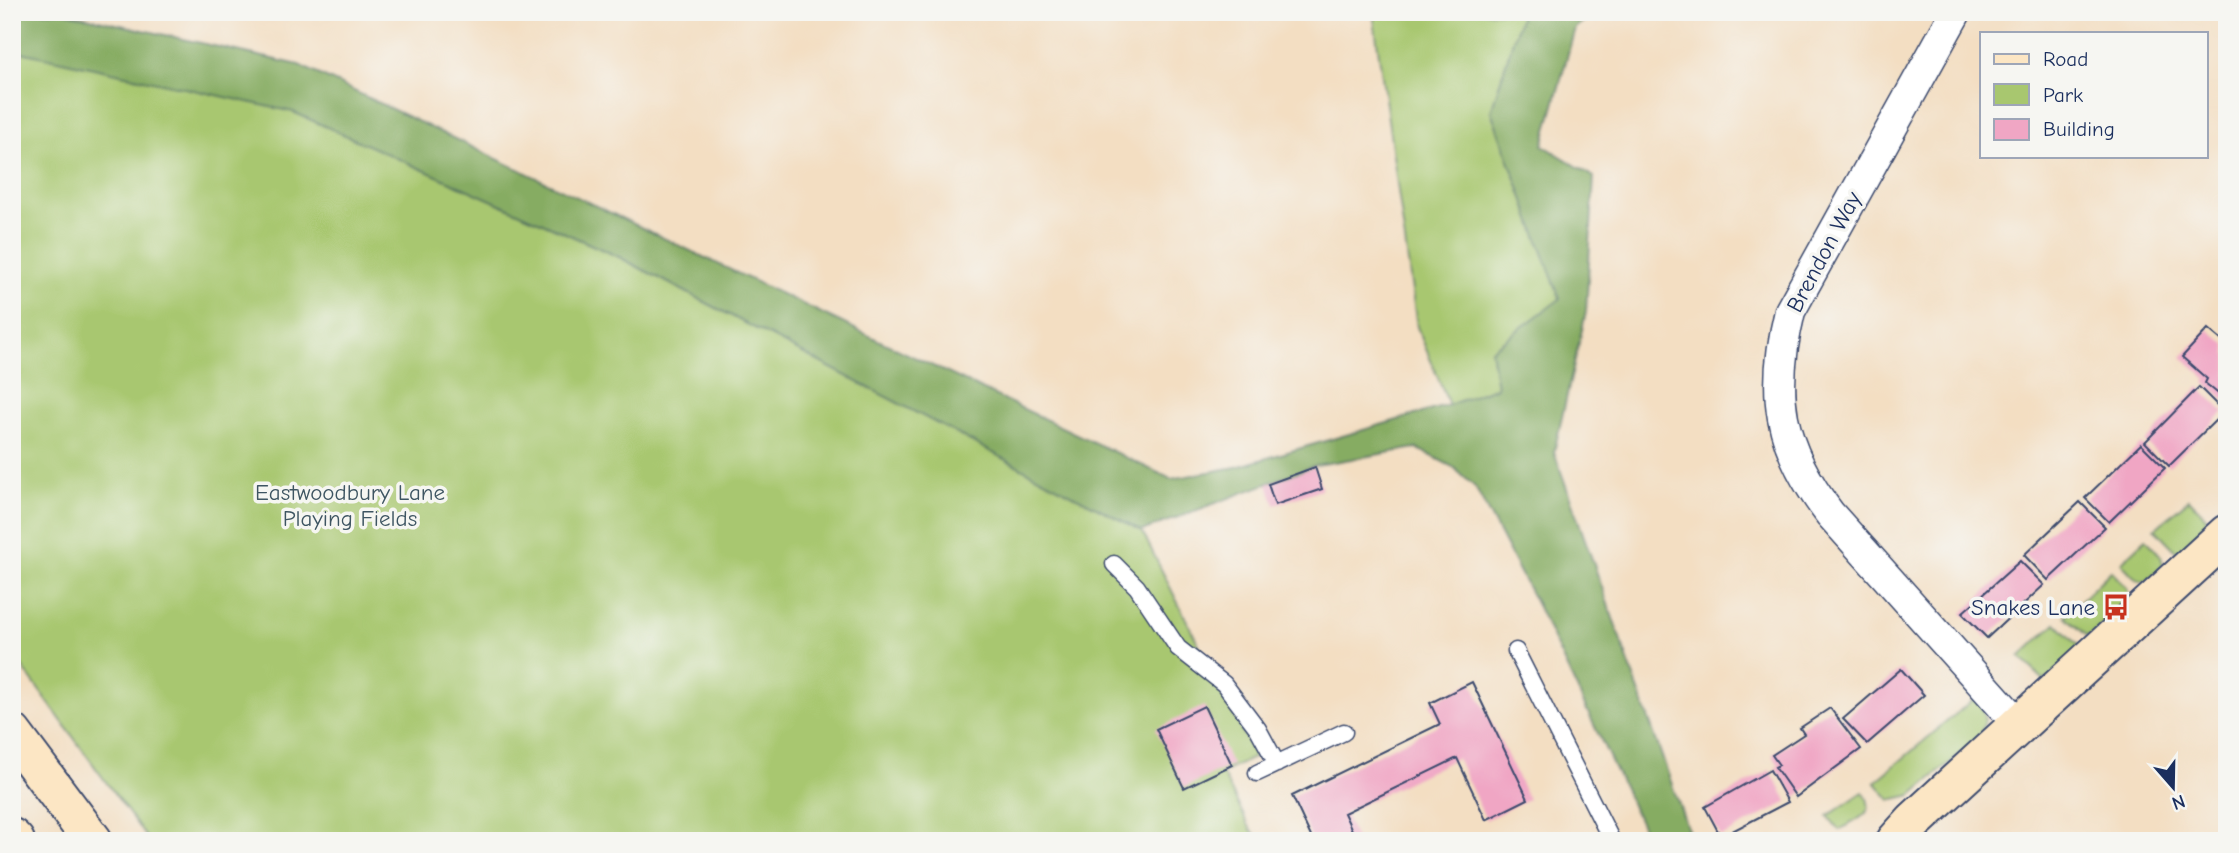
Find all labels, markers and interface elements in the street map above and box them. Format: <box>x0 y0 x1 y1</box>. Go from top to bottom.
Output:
legend <box>1980 32 2208 158</box>
text: Road <box>2043 47 2088 71</box>
text: Park <box>2043 83 2083 107</box>
text: Building <box>2043 117 2115 141</box>
street label: Brendon Way <box>1781 187 1867 317</box>
park label: Eastwoodbury Lane Playing Fields <box>255 479 445 532</box>
bus stop icon: Snakes Lane <box>2101 592 2131 622</box>
place label: Snakes Lane <box>1971 594 2095 621</box>
north arrow <box>2138 752 2208 822</box>
text: N <box>2169 790 2188 814</box>

